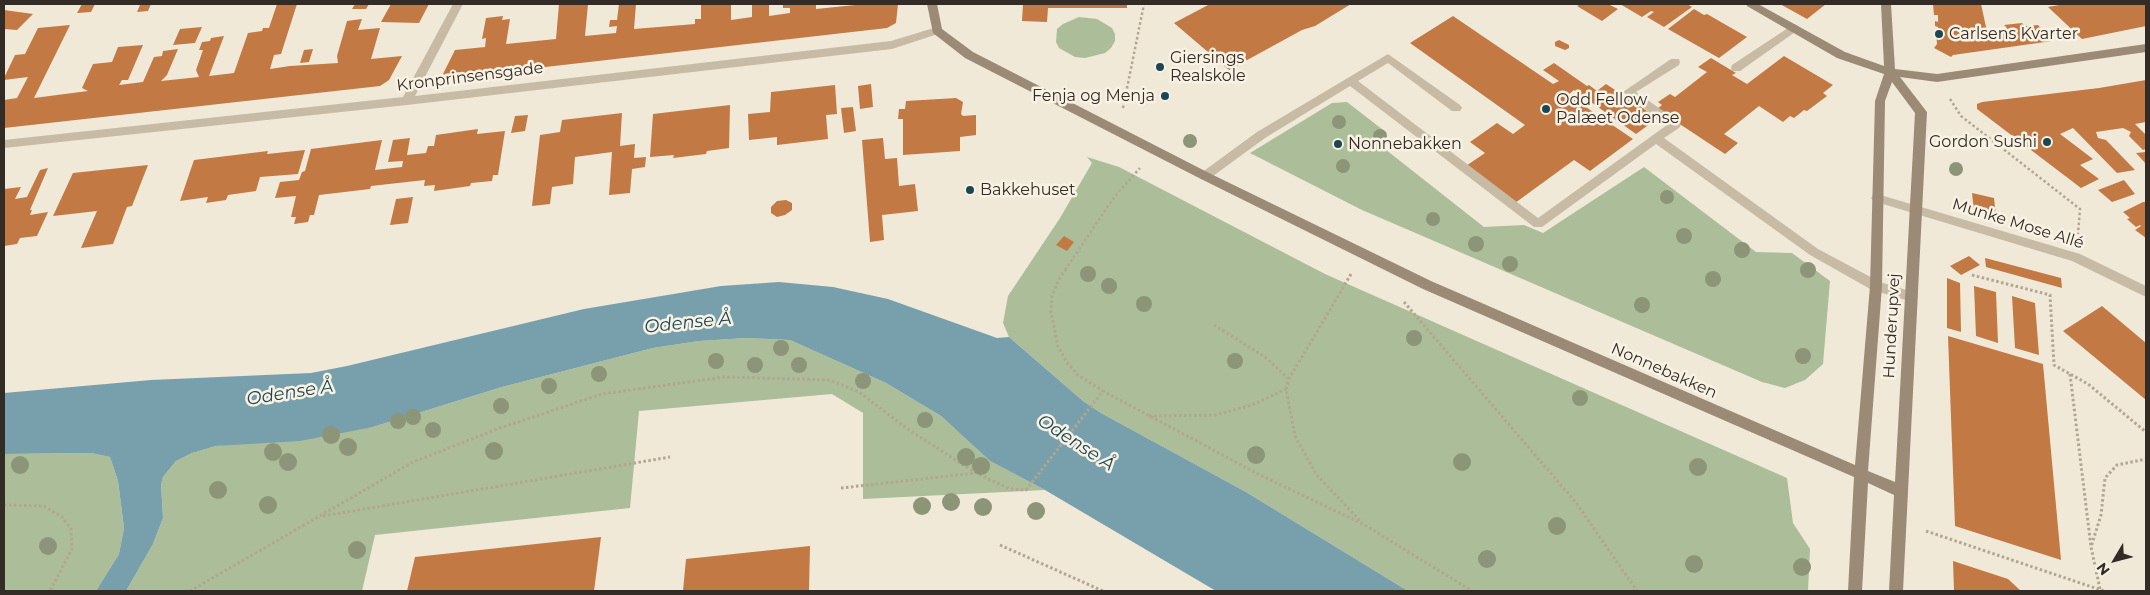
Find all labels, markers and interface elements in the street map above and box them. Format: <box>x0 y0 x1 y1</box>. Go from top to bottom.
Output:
place label: Carlsens Kvarter <box>1949 24 2078 44</box>
marker: Carlsens Kvarter <box>1933 28 1945 40</box>
place label: Giersings Realskole <box>1170 48 1246 86</box>
street label: Kronprinsensgade <box>396 58 544 96</box>
marker: Giersings Realskole <box>1154 61 1166 73</box>
place label: Fenja og Menja <box>1032 86 1155 106</box>
marker: Fenja og Menja <box>1159 90 1171 102</box>
place label: Odd Fellow Palæet Odense <box>1556 90 1679 128</box>
marker: Odd Fellow Palæet Odense <box>1540 103 1552 115</box>
place label: Gordon Sushi <box>1929 132 2037 152</box>
place label: Nonnebakken <box>1348 134 1462 154</box>
marker: Gordon Sushi <box>2041 136 2053 148</box>
marker: Nonnebakken <box>1332 138 1344 150</box>
place label: Bakkehuset <box>980 180 1076 200</box>
marker: Bakkehuset <box>964 184 976 196</box>
street label: Munke Mose Allé <box>1950 195 2086 253</box>
street label: Hunderupvej <box>1880 273 1904 379</box>
water label: Odense Å <box>643 308 733 338</box>
street label: Nonnebakken <box>1608 339 1720 403</box>
water label: Odense Å <box>245 375 335 411</box>
water label: Odense Å <box>1033 410 1119 476</box>
north arrow <box>2090 535 2140 585</box>
text: N <box>2092 559 2114 579</box>

